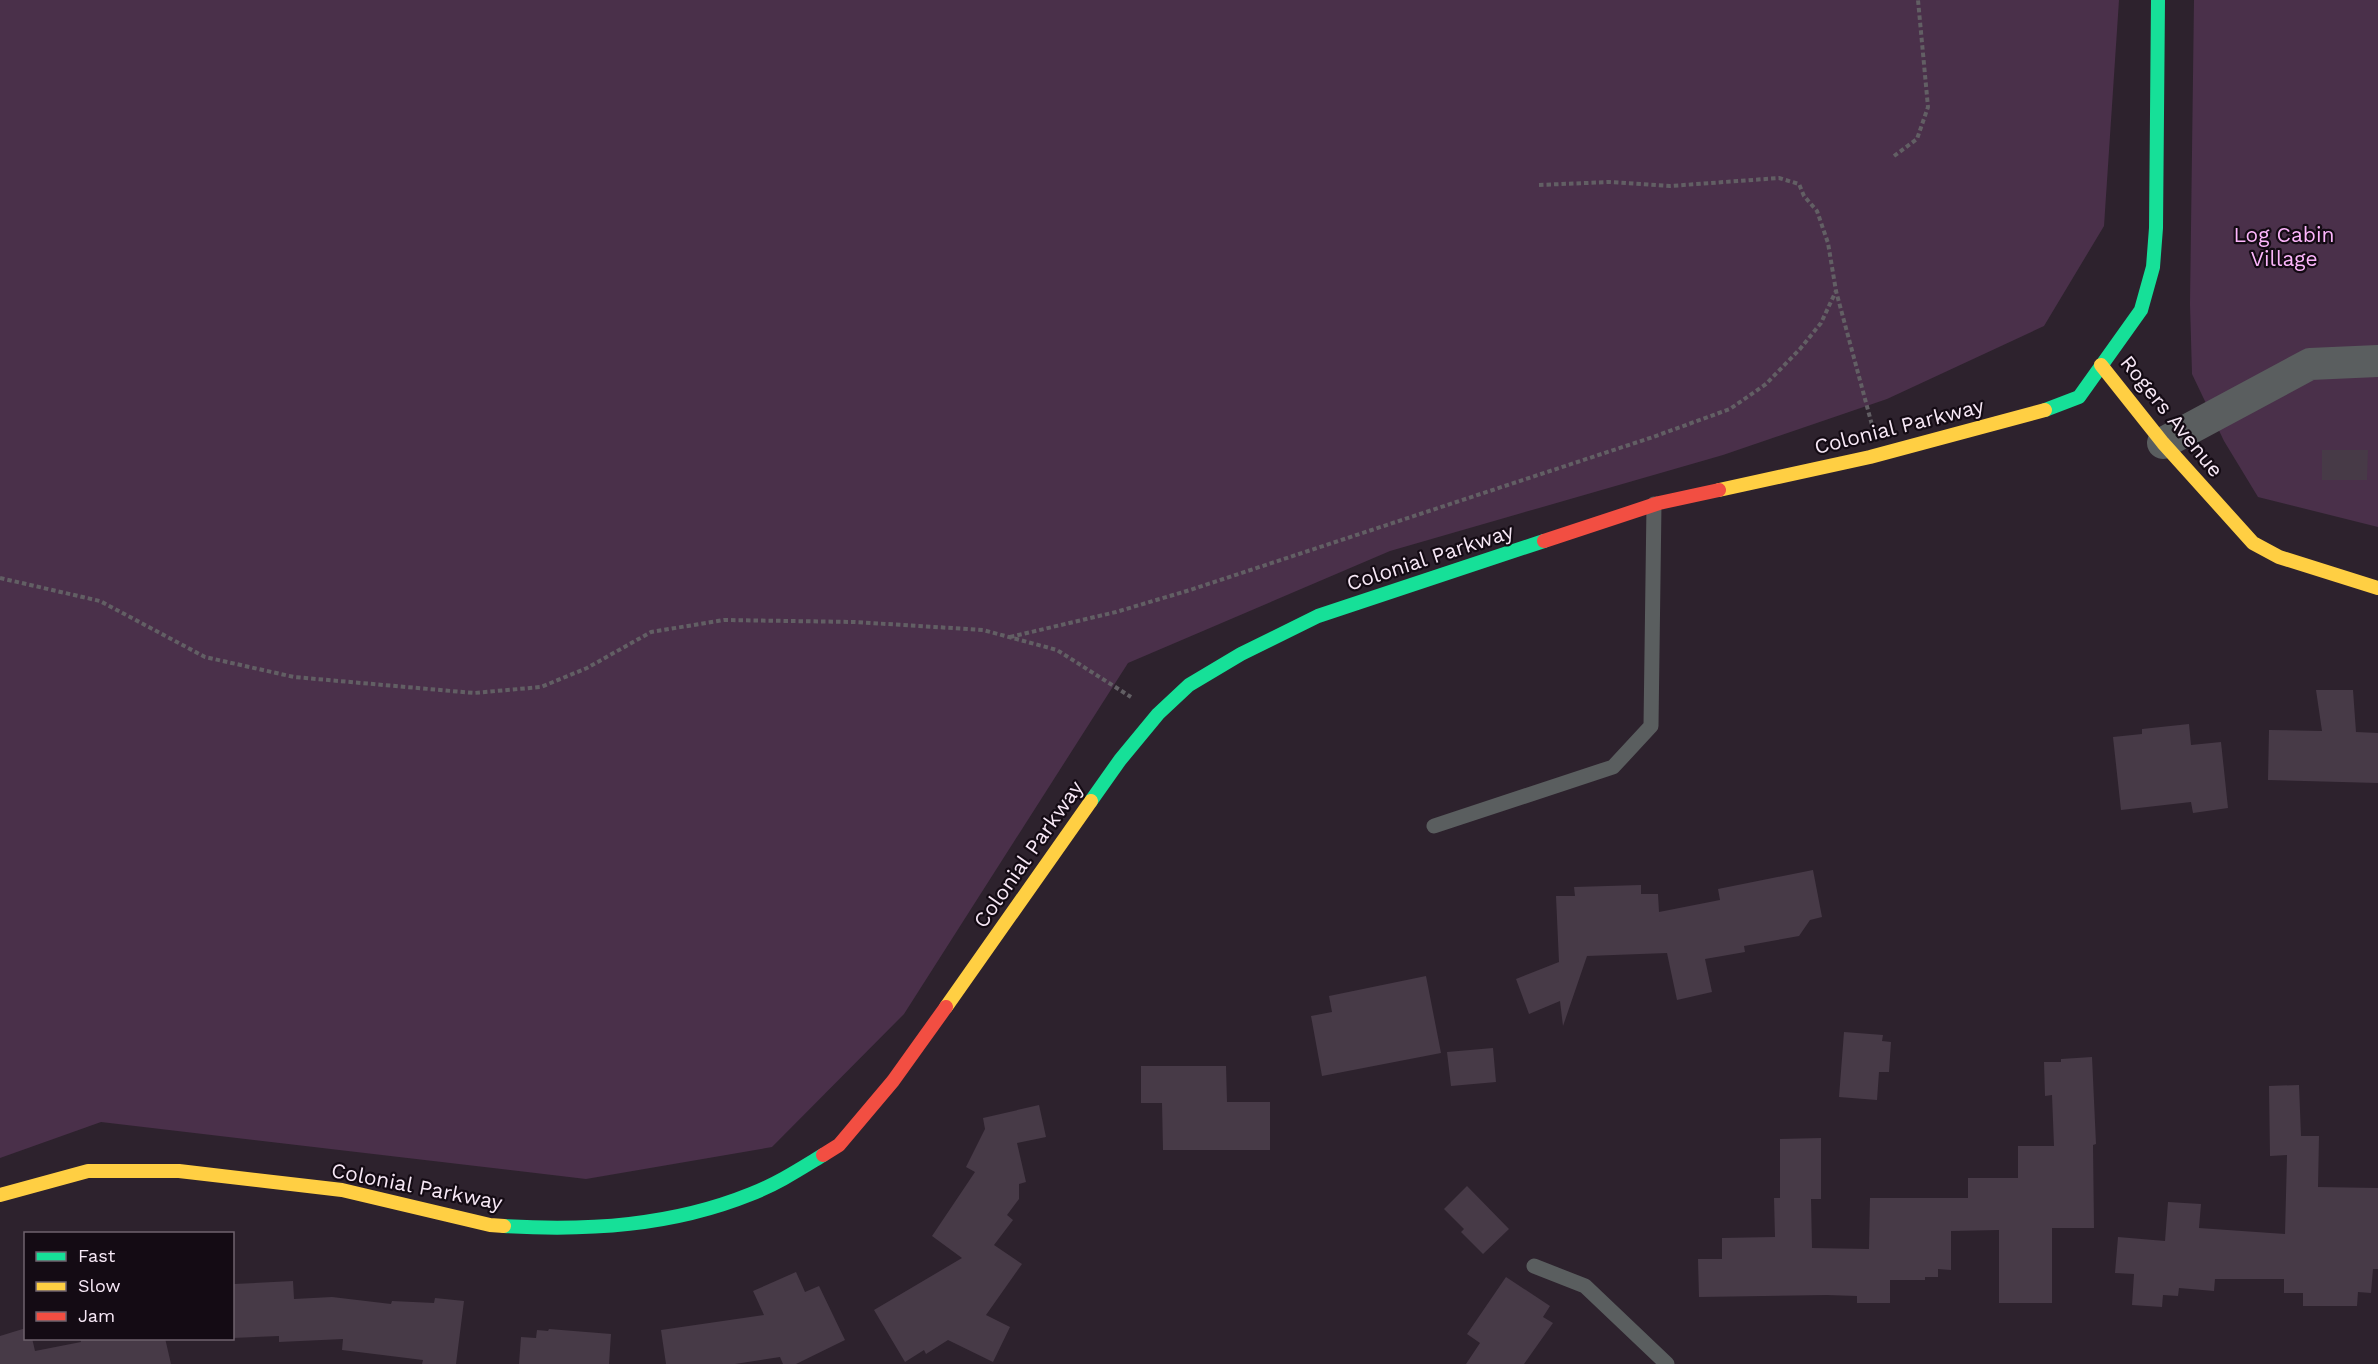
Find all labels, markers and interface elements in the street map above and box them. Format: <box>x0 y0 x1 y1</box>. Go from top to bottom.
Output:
park label: Log Cabin Village <box>2233 222 2335 271</box>
street label: Rogers Avenue <box>2115 350 2229 482</box>
street label: Colonial Parkway <box>1812 393 1987 459</box>
street label: Colonial Parkway <box>1343 518 1517 596</box>
street label: Colonial Parkway <box>968 775 1088 932</box>
street label: Colonial Parkway <box>329 1157 505 1215</box>
legend <box>24 1232 234 1340</box>
text: Fast <box>78 1245 116 1266</box>
text: Slow <box>78 1275 121 1296</box>
text: Jam <box>78 1305 115 1326</box>

